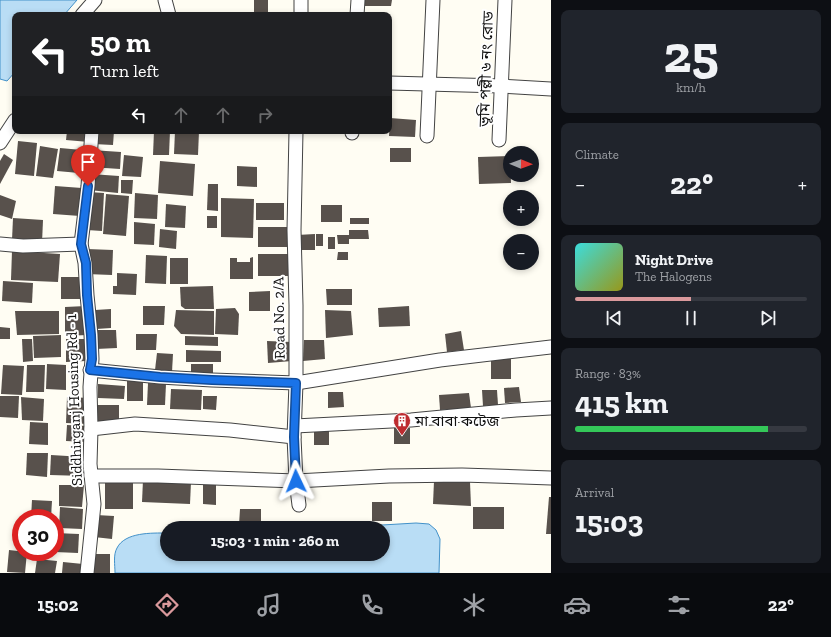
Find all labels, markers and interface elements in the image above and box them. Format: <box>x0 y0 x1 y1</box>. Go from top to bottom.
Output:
street label: ভূমি পল্লী ৬ নং রোড <box>475 11 497 128</box>
text: 25 <box>663 23 719 85</box>
text: 50 m <box>90 26 151 59</box>
icon: left <box>24 28 76 80</box>
text: Turn left <box>90 60 159 82</box>
text: km/h <box>676 80 706 95</box>
icon: left <box>128 104 150 126</box>
icon: ahead <box>170 104 192 126</box>
icon: ahead <box>212 104 234 126</box>
icon: right <box>254 104 276 126</box>
pin <box>71 145 105 186</box>
north arrow <box>503 146 539 182</box>
map controls <box>503 146 539 270</box>
text: Climate <box>575 147 619 162</box>
icon: arrive <box>77 151 99 173</box>
text: 22° <box>670 166 713 202</box>
text: − <box>575 171 585 198</box>
text: + <box>798 171 807 198</box>
button: + <box>503 190 539 226</box>
button: − <box>503 234 539 270</box>
text: Night Drive <box>635 251 713 269</box>
text: The Halogens <box>635 269 712 284</box>
street label: Road No. 2/A <box>269 276 289 359</box>
icon: previous <box>603 307 625 329</box>
icon: pause <box>680 307 702 329</box>
icon: next <box>757 307 779 329</box>
street label: Siddhirganj Housing Rd - 1 <box>62 313 86 486</box>
text: Range · 83% <box>575 366 641 381</box>
text: 415 km <box>575 385 668 421</box>
building icon: মা বাবা কটেজ <box>392 411 412 436</box>
place label: মা বাবা কটেজ <box>414 412 501 430</box>
position arrow <box>275 460 317 502</box>
text: Arrival <box>575 485 614 500</box>
text: 15:03 <box>575 504 644 540</box>
speed limit sign: 30 <box>12 509 64 561</box>
text: 15:03 · 1 min · 260 m <box>211 532 339 550</box>
icon: directions <box>153 591 181 619</box>
icon: music <box>255 591 283 619</box>
icon: phone <box>358 591 386 619</box>
icon: climate <box>460 591 488 619</box>
icon: car <box>563 591 591 619</box>
icon: filters <box>665 591 693 619</box>
text: 15:02 <box>37 594 78 616</box>
text: 22° <box>768 594 794 616</box>

